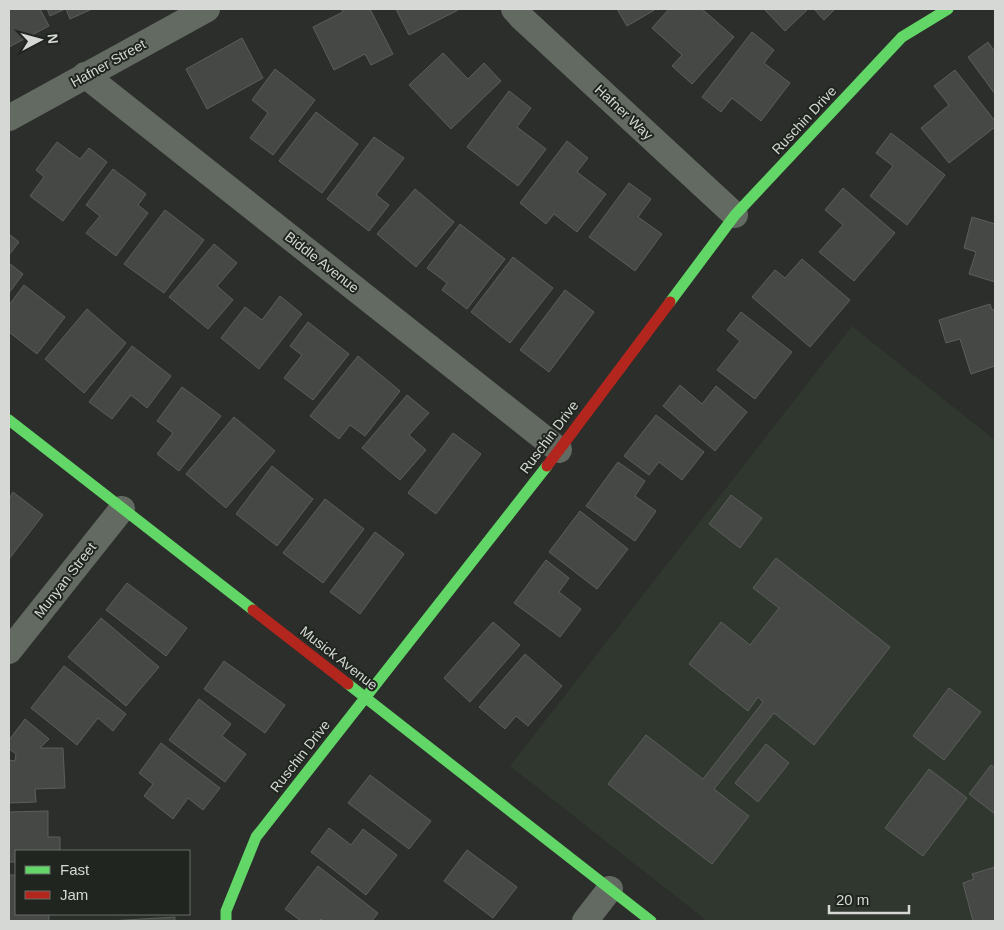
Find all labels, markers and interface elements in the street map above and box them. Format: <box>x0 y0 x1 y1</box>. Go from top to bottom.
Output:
north arrow <box>15 15 65 65</box>
text: N <box>44 33 61 45</box>
street label: Hafner Street <box>68 36 148 90</box>
street label: Hafner Way <box>592 81 656 143</box>
street label: Ruschin Drive <box>768 83 840 157</box>
street label: Biddle Avenue <box>282 228 362 296</box>
street label: Ruschin Drive <box>516 397 582 477</box>
street label: Munyan Street <box>31 539 99 621</box>
street label: Musick Avenue <box>297 623 381 693</box>
street label: Ruschin Drive <box>267 717 333 795</box>
legend <box>15 850 190 915</box>
text: Fast <box>60 861 90 878</box>
scale bar <box>829 882 909 914</box>
text: Jam <box>60 886 88 903</box>
text: 20 m <box>836 891 869 908</box>

